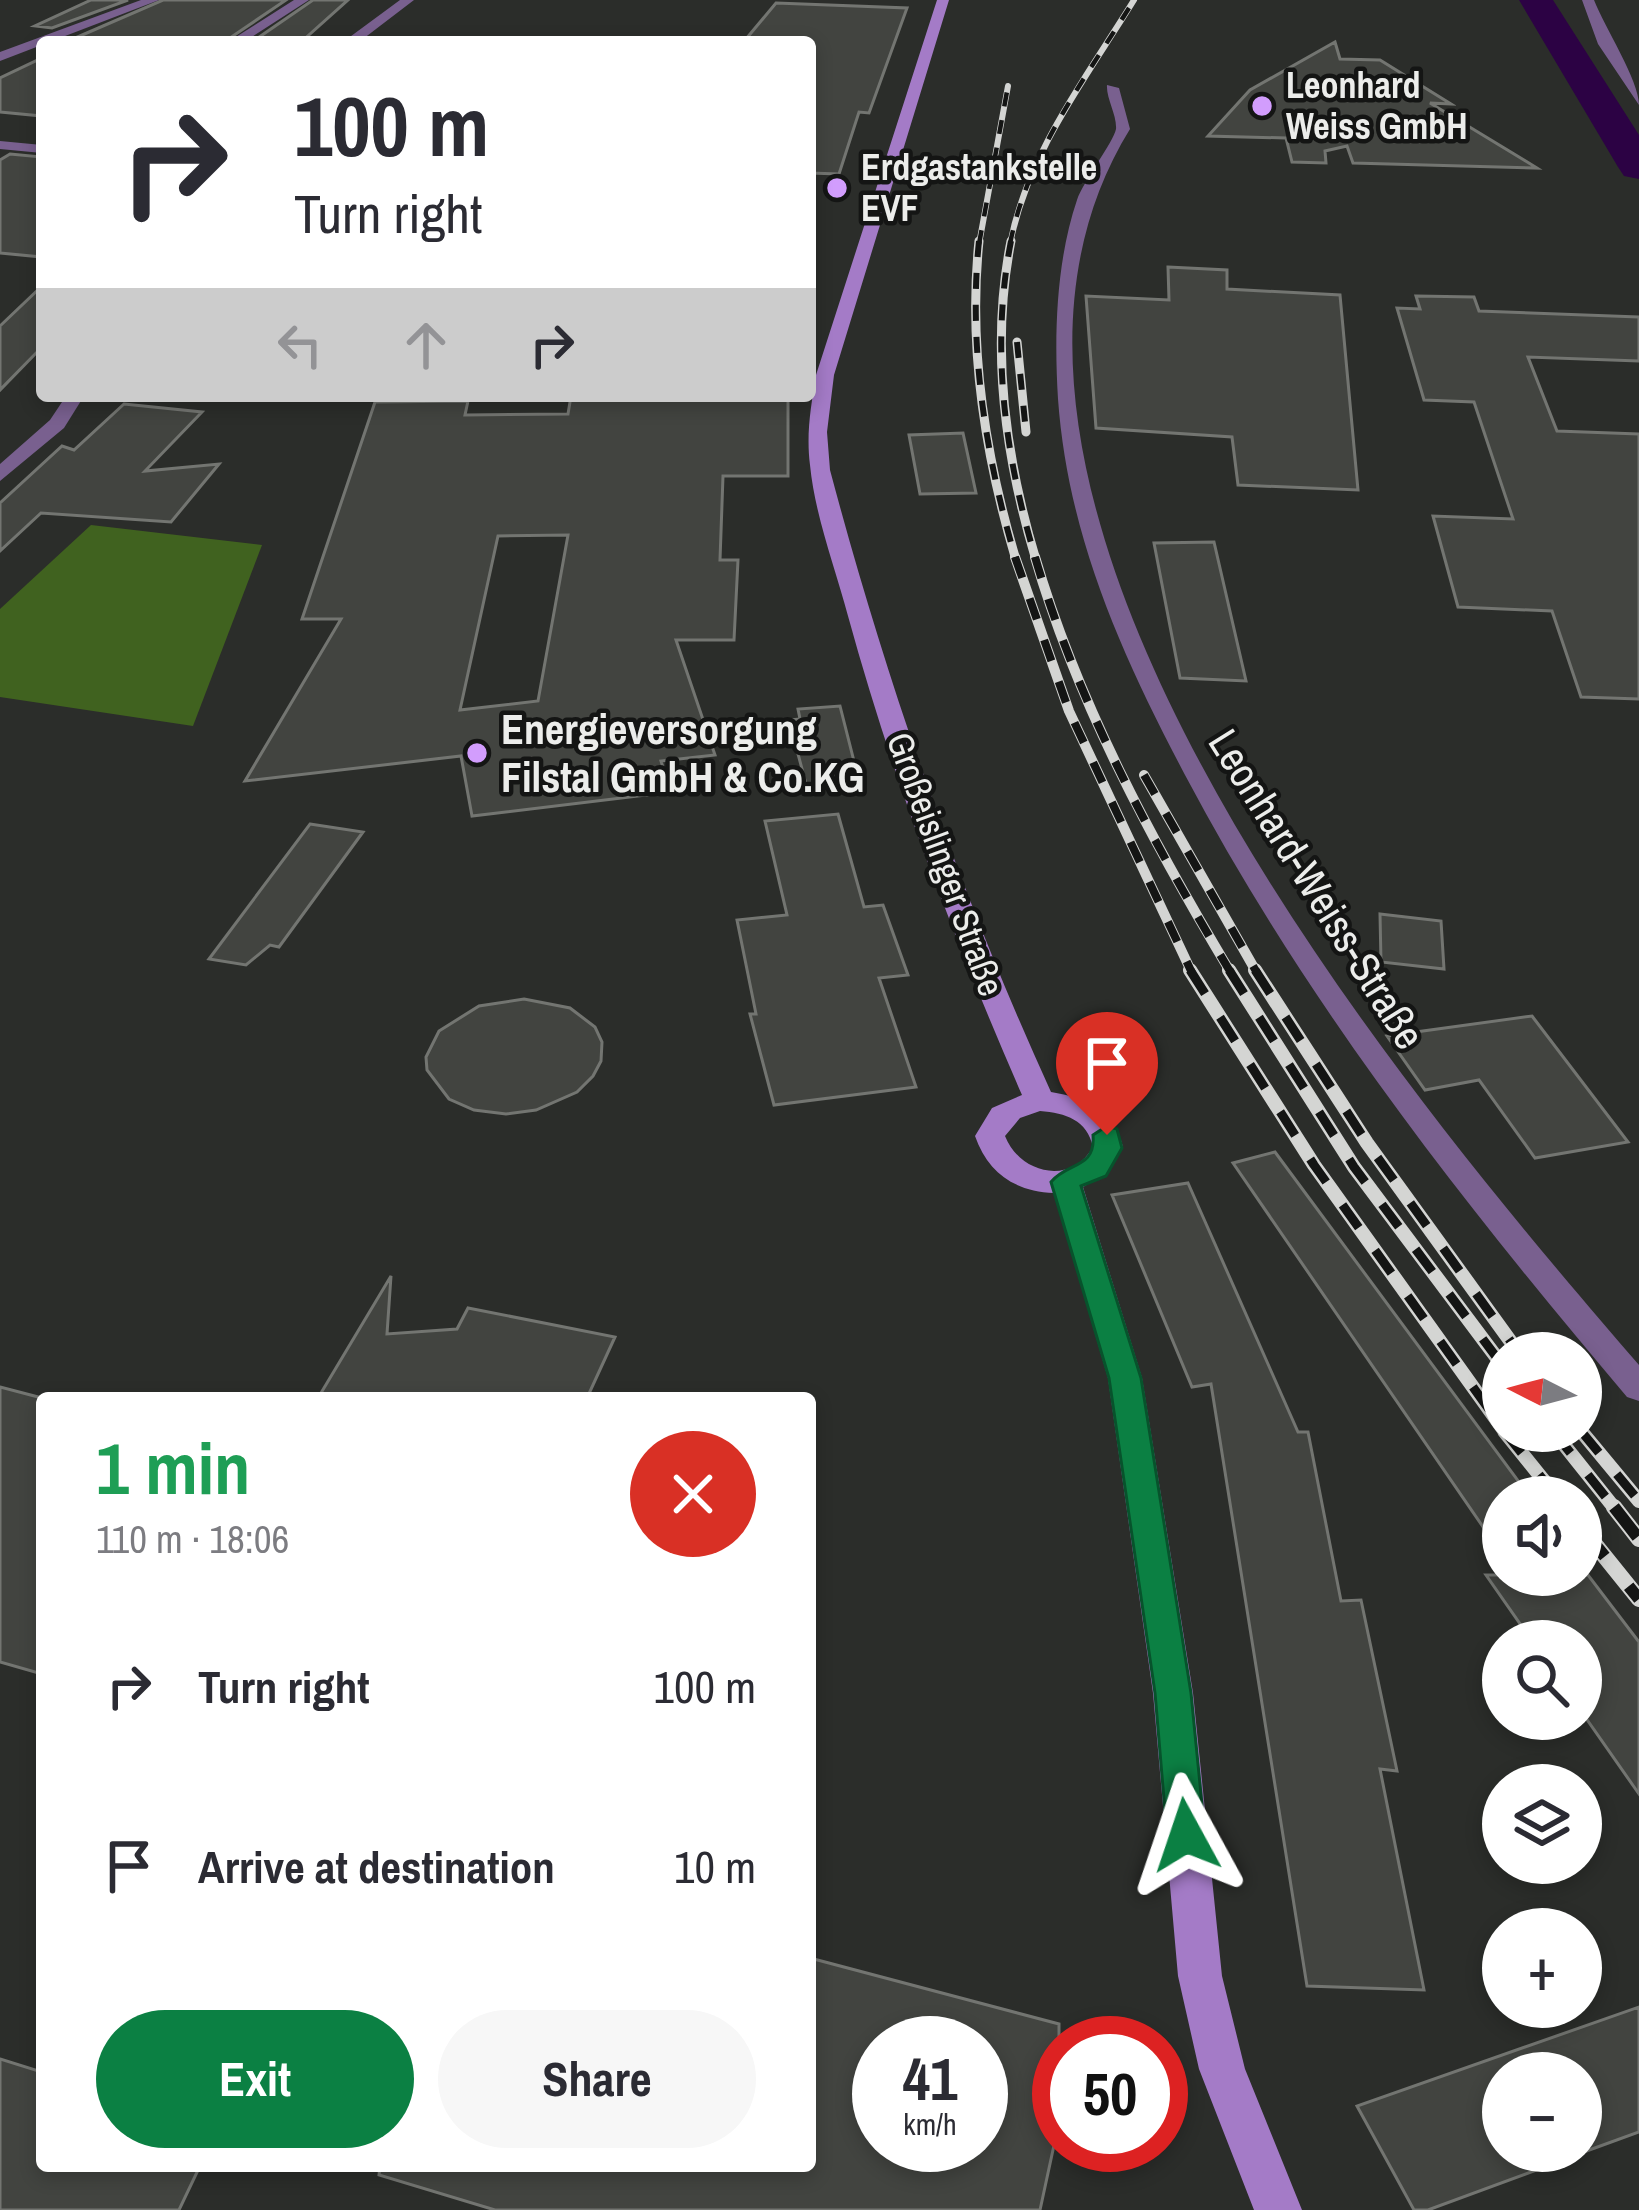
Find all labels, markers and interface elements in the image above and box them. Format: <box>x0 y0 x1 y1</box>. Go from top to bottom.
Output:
place label: Leonhard Weiss GmbH <box>1286 61 1468 150</box>
text: 100 m <box>294 69 489 182</box>
icon: right <box>96 84 252 240</box>
marker: Leonhard Weiss GmbH <box>1249 93 1275 119</box>
place label: Erdgastankstelle EVF <box>861 143 1097 232</box>
marker: Erdgastankstelle EVF <box>824 175 850 201</box>
text: Turn right <box>294 177 482 250</box>
icon: left <box>267 312 333 378</box>
icon: ahead <box>393 312 459 378</box>
icon: right <box>519 312 585 378</box>
place label: Energieversorgung Filstal GmbH & Co.KG <box>501 701 865 805</box>
street label: Leonhard-Weiss-Straße <box>1196 719 1438 1059</box>
street label: Großeislinger Straße <box>876 726 1016 1002</box>
marker: Energieversorgung Filstal GmbH & Co.KG <box>464 740 490 766</box>
pin <box>1056 1012 1158 1135</box>
icon: arrive <box>1074 1030 1140 1096</box>
north arrow <box>1482 1332 1602 1452</box>
map controls <box>1482 1332 1602 2172</box>
text: 1 min <box>96 1419 250 1516</box>
button: close <box>630 1431 756 1557</box>
button: sound <box>1482 1476 1602 1596</box>
text: 110 m · 18:06 <box>96 1513 289 1565</box>
button: search <box>1482 1620 1602 1740</box>
icon: right <box>96 1653 162 1719</box>
text: Turn right <box>198 1656 370 1717</box>
text: 100 m <box>653 1656 756 1717</box>
button: layers <box>1482 1764 1602 1884</box>
position arrow <box>1123 1772 1249 1898</box>
icon: arrive <box>96 1833 162 1899</box>
text: Arrive at destination <box>198 1836 555 1897</box>
text: 10 m <box>674 1836 756 1897</box>
button: + <box>1482 1908 1602 2028</box>
button: Exit <box>96 2010 414 2148</box>
button: Share <box>438 2010 756 2148</box>
speed limit sign: 50 <box>1032 2016 1188 2172</box>
text: 41 <box>903 2038 957 2119</box>
button: − <box>1482 2052 1602 2172</box>
text: km/h <box>903 2104 957 2144</box>

